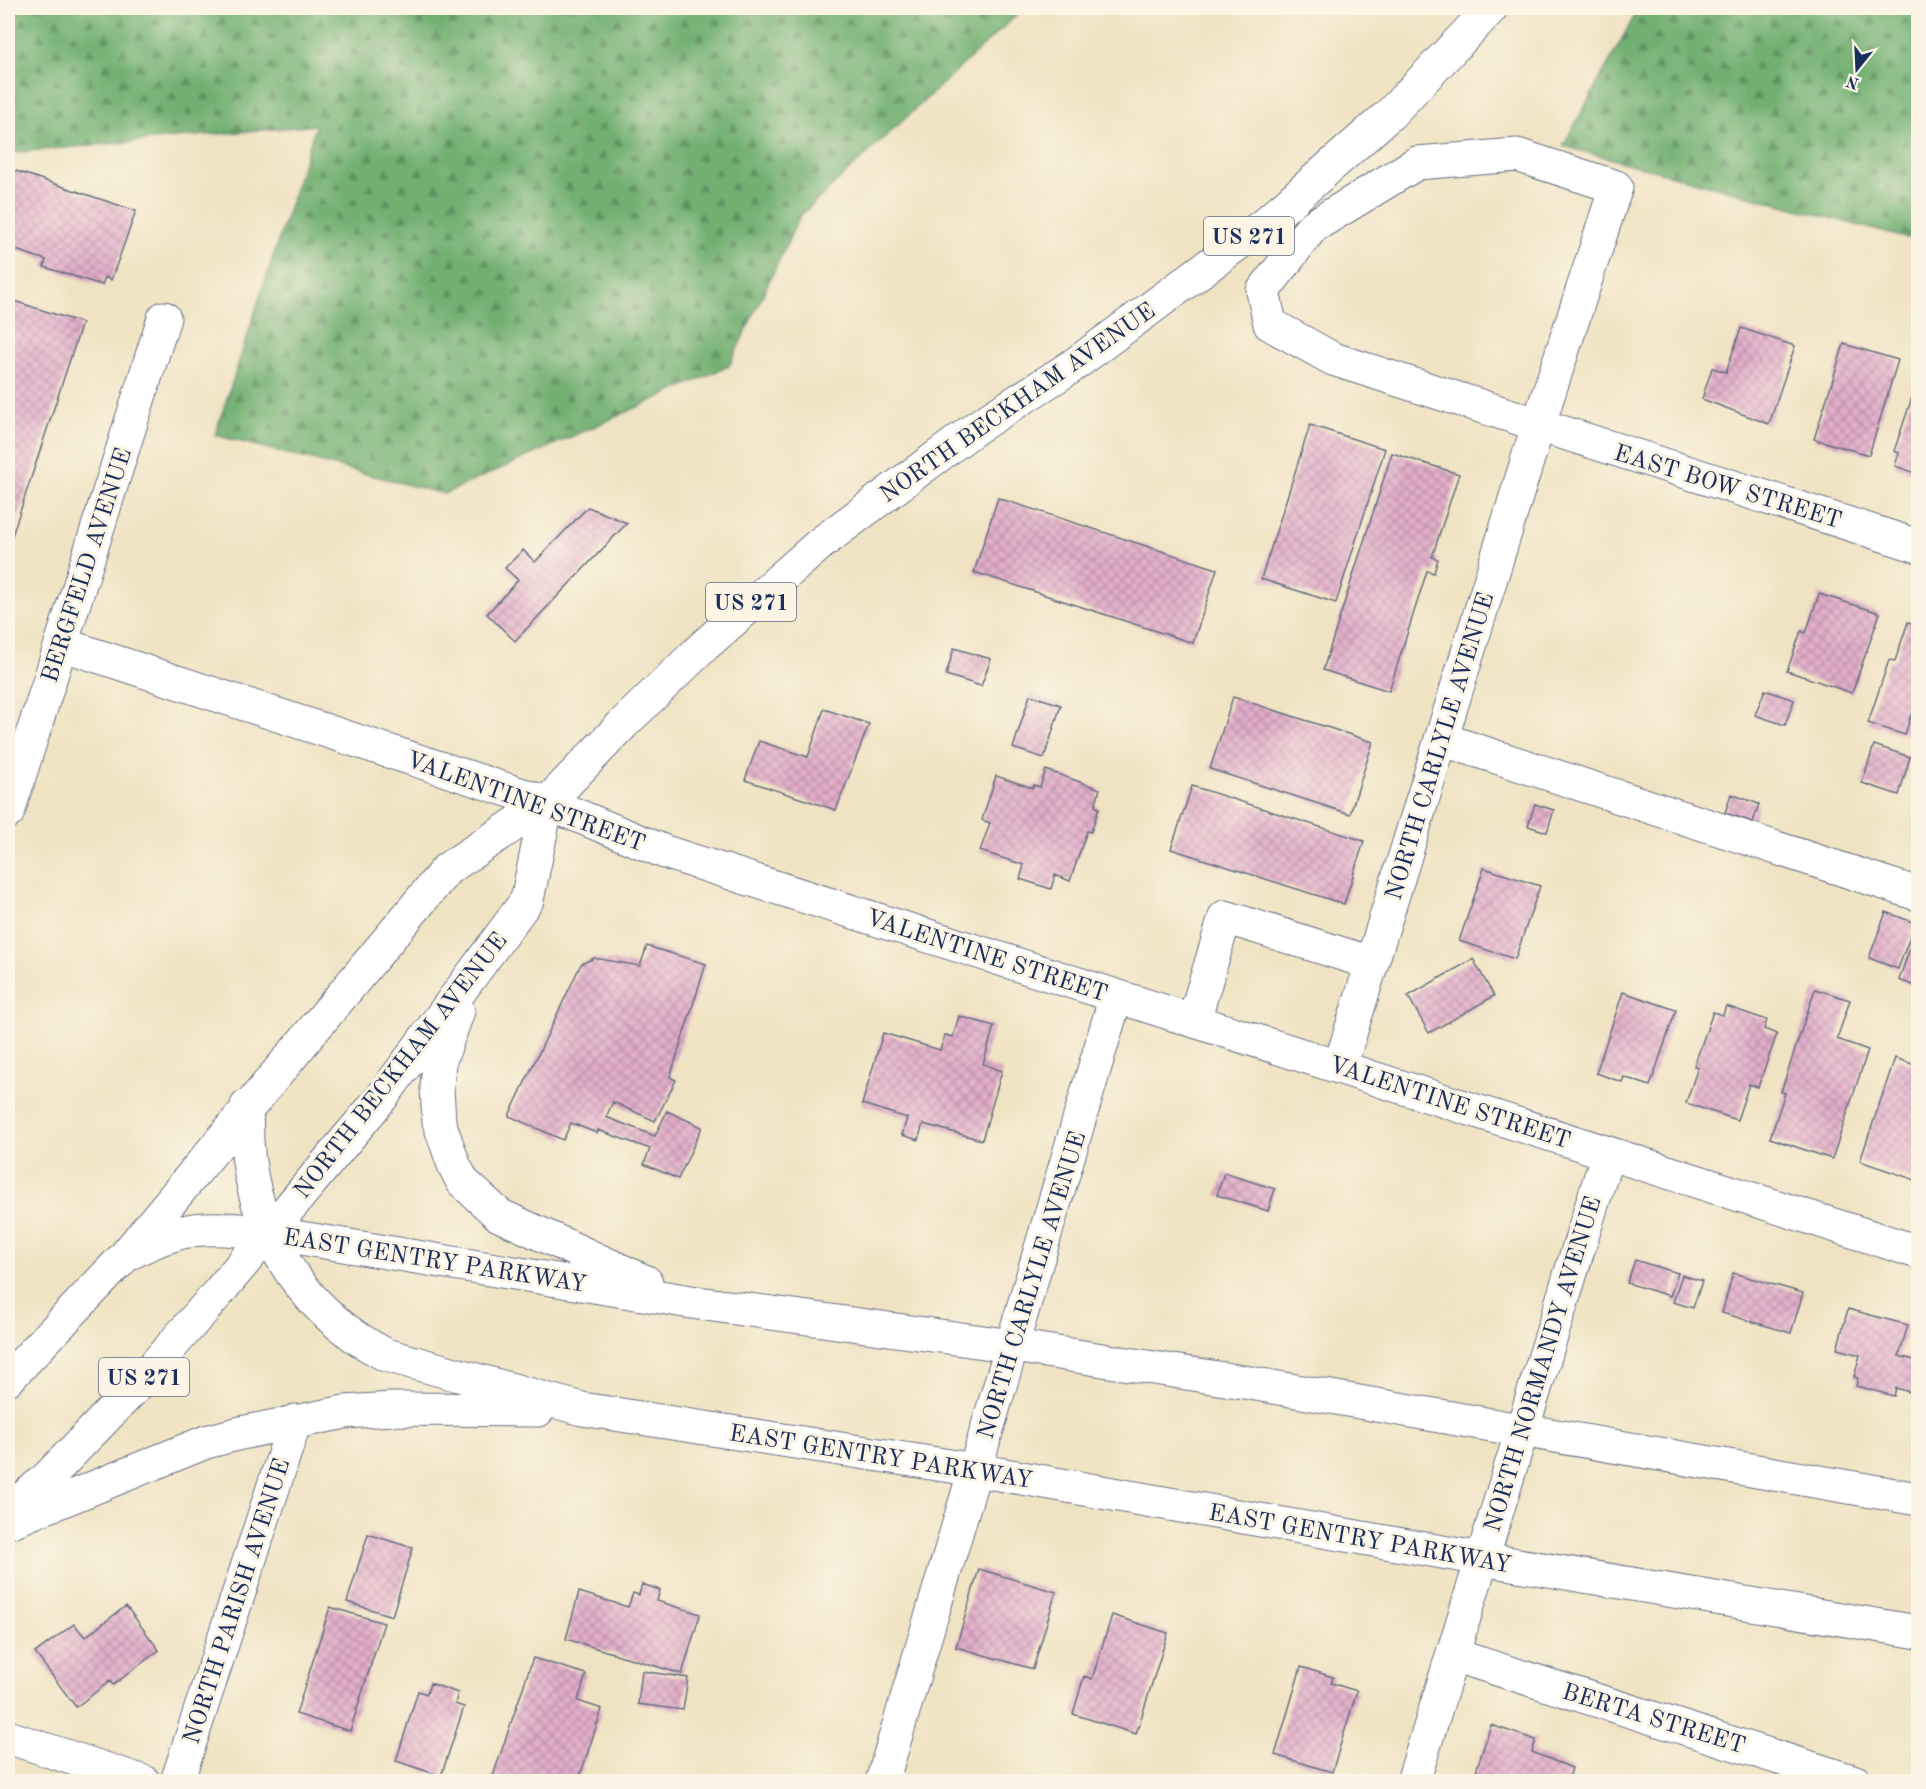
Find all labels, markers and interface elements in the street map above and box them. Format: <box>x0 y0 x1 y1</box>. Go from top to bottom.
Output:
north arrow <box>1827 39 1887 99</box>
text: N <box>1844 72 1861 91</box>
road number: US 271 <box>1204 217 1294 255</box>
street label: NORTH BECKHAM AVENUE <box>876 299 1160 508</box>
street label: EAST BOW STREET <box>1611 442 1844 534</box>
street label: BERGFELD AVENUE <box>39 445 137 686</box>
road number: US 271 <box>706 583 796 621</box>
street label: NORTH CARLYLE AVENUE <box>1383 590 1499 903</box>
street label: VALENTINE STREET <box>403 748 648 857</box>
street label: VALENTINE STREET <box>863 907 1110 1007</box>
street label: NORTH BECKHAM AVENUE <box>291 929 513 1204</box>
street label: VALENTINE STREET <box>1326 1054 1573 1154</box>
street label: NORTH CARLYLE AVENUE <box>975 1129 1091 1442</box>
street label: NORTH NORMANDY AVENUE <box>1481 1194 1607 1535</box>
street label: EAST GENTRY PARKWAY <box>281 1226 588 1298</box>
road number: US 271 <box>99 1358 189 1396</box>
street label: EAST GENTRY PARKWAY <box>727 1422 1034 1494</box>
street label: NORTH PARISH AVENUE <box>180 1456 295 1747</box>
street label: EAST GENTRY PARKWAY <box>1207 1502 1513 1578</box>
street label: BERTA STREET <box>1559 1681 1748 1759</box>

